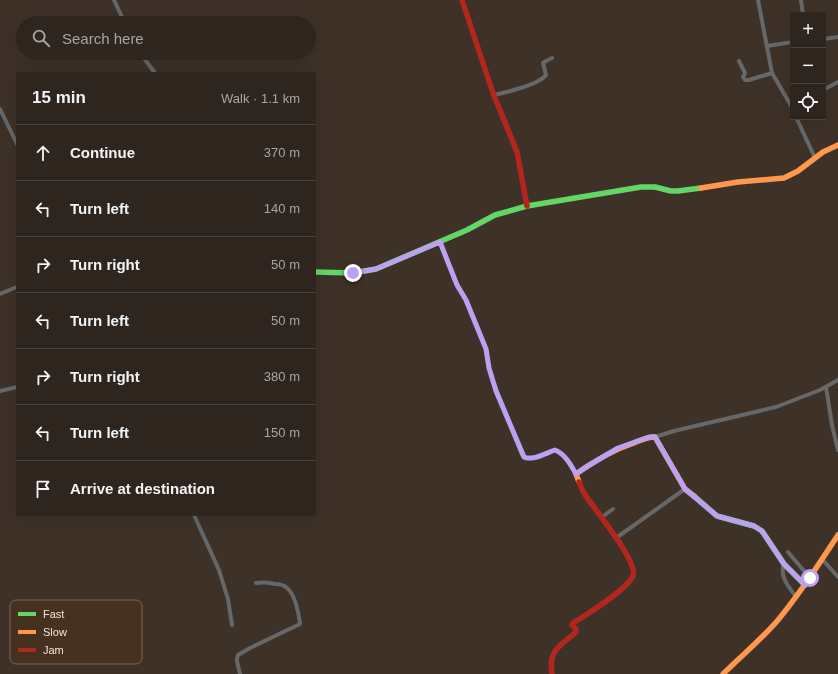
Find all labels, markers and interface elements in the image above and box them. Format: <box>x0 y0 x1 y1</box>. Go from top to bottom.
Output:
map controls <box>790 12 826 120</box>
button: + <box>790 12 826 48</box>
search box <box>16 16 316 60</box>
icon: search <box>30 27 52 49</box>
text: Search here <box>62 30 144 47</box>
button: − <box>790 48 826 84</box>
button: locate <box>790 84 826 120</box>
text: 15 min <box>32 88 86 107</box>
text: Walk · 1.1 km <box>221 91 300 106</box>
icon: ahead <box>32 142 54 164</box>
text: Continue <box>70 144 135 161</box>
text: 370 m <box>264 145 300 160</box>
icon: left <box>32 198 54 220</box>
text: Turn left <box>70 200 129 217</box>
text: 140 m <box>264 201 300 216</box>
icon: right <box>32 254 54 276</box>
text: Turn right <box>70 256 140 273</box>
text: 50 m <box>271 257 300 272</box>
route end <box>344 264 362 282</box>
icon: left <box>32 310 54 332</box>
text: Turn left <box>70 312 129 329</box>
text: 50 m <box>271 313 300 328</box>
icon: right <box>32 366 54 388</box>
text: Turn right <box>70 368 140 385</box>
text: 380 m <box>264 369 300 384</box>
icon: left <box>32 422 54 444</box>
text: Turn left <box>70 424 129 441</box>
text: 150 m <box>264 425 300 440</box>
icon: arrive <box>32 478 54 500</box>
text: Arrive at destination <box>70 480 215 497</box>
route start <box>801 569 819 587</box>
legend <box>10 600 142 664</box>
text: Fast <box>43 608 64 620</box>
text: Slow <box>43 626 67 638</box>
text: Jam <box>43 644 64 656</box>

